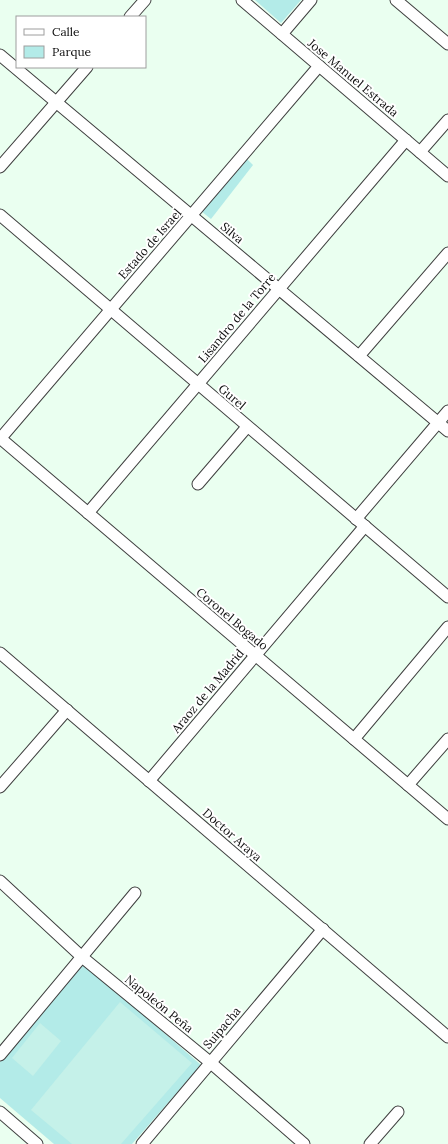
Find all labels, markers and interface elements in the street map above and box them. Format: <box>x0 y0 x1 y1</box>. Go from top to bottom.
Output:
legend <box>16 16 146 68</box>
text: Calle <box>52 24 80 39</box>
street label: Jose Manuel Estrada <box>304 35 402 120</box>
text: Parque <box>52 44 92 59</box>
street label: Estado de Israel <box>115 205 184 282</box>
street label: Silva <box>218 219 247 247</box>
street label: Lisandro de la Torre <box>195 270 279 365</box>
street label: Gurel <box>216 381 249 413</box>
street label: Coronel Bogado <box>193 584 271 653</box>
street label: Araoz de la Madrid <box>168 646 247 736</box>
street label: Doctor Araya <box>200 805 265 864</box>
street label: Napoleón Peña <box>122 971 197 1036</box>
street label: Suipacha <box>200 1004 244 1052</box>

